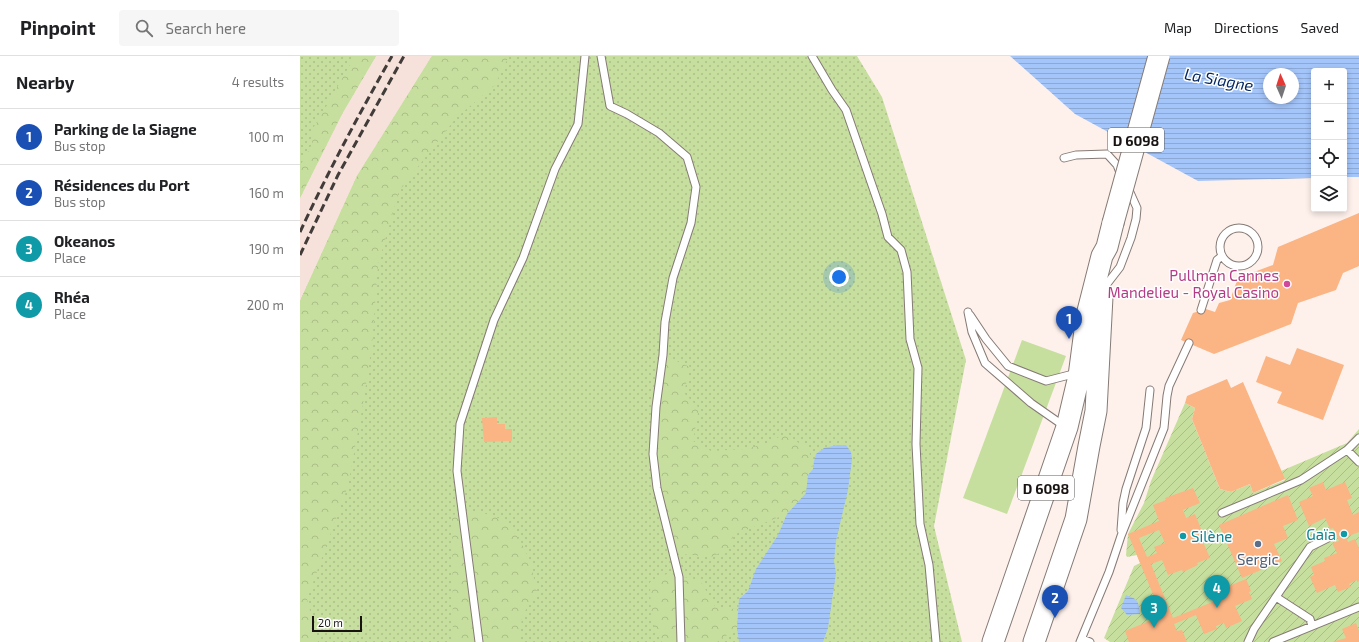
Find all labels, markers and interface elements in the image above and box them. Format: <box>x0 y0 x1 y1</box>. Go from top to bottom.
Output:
search box <box>119 10 399 46</box>
text: Pinpoint <box>20 16 95 39</box>
icon: search <box>133 17 155 39</box>
text: Search here <box>165 19 246 37</box>
text: Map <box>1164 19 1192 36</box>
text: Directions <box>1214 19 1279 36</box>
text: Saved <box>1301 19 1339 36</box>
water label: La Siagne <box>1183 64 1255 94</box>
north arrow <box>1263 68 1299 104</box>
map controls <box>1311 68 1347 212</box>
button: + <box>1311 68 1347 104</box>
text: Nearby <box>16 72 74 92</box>
text: 4 results <box>232 74 284 90</box>
button: − <box>1311 104 1347 140</box>
text: Parking de la Siagne <box>54 120 197 138</box>
road number: D 6098 <box>1108 128 1164 152</box>
text: 1 <box>26 129 32 145</box>
text: 100 m <box>249 129 284 145</box>
text: Bus stop <box>54 138 105 154</box>
button: locate <box>1311 140 1347 176</box>
text: Résidences du Port <box>54 176 190 194</box>
button: layers <box>1311 176 1347 212</box>
text: 2 <box>25 185 33 201</box>
text: 160 m <box>249 185 284 201</box>
text: Bus stop <box>54 194 105 210</box>
text: Okeanos <box>54 232 115 250</box>
text: 3 <box>25 241 33 257</box>
text: 190 m <box>249 241 284 257</box>
text: Place <box>54 250 86 266</box>
place label: Pullman Cannes Mandelieu - Royal Casino <box>1108 266 1279 301</box>
your location <box>829 267 849 287</box>
marker: Pullman Cannes Mandelieu - Royal Casino <box>1282 279 1292 289</box>
text: Rhéa <box>54 288 90 306</box>
text: 4 <box>25 297 33 313</box>
text: 200 m <box>247 297 284 313</box>
text: Place <box>54 306 86 322</box>
pin: 1 <box>1056 306 1082 339</box>
road number: D 6098 <box>1018 476 1074 500</box>
place label: Gaïa <box>1306 525 1336 543</box>
place label: Silène <box>1191 527 1232 545</box>
marker: Gaïa <box>1339 529 1349 539</box>
marker: Silène <box>1178 531 1188 541</box>
marker: Sergic <box>1253 539 1263 549</box>
place label: Sergic <box>1237 550 1279 568</box>
pin: 4 <box>1204 575 1230 608</box>
pin: 2 <box>1042 585 1068 618</box>
pin: 3 <box>1141 595 1167 628</box>
scale bar <box>312 614 362 633</box>
text: 20 m <box>318 616 343 629</box>

